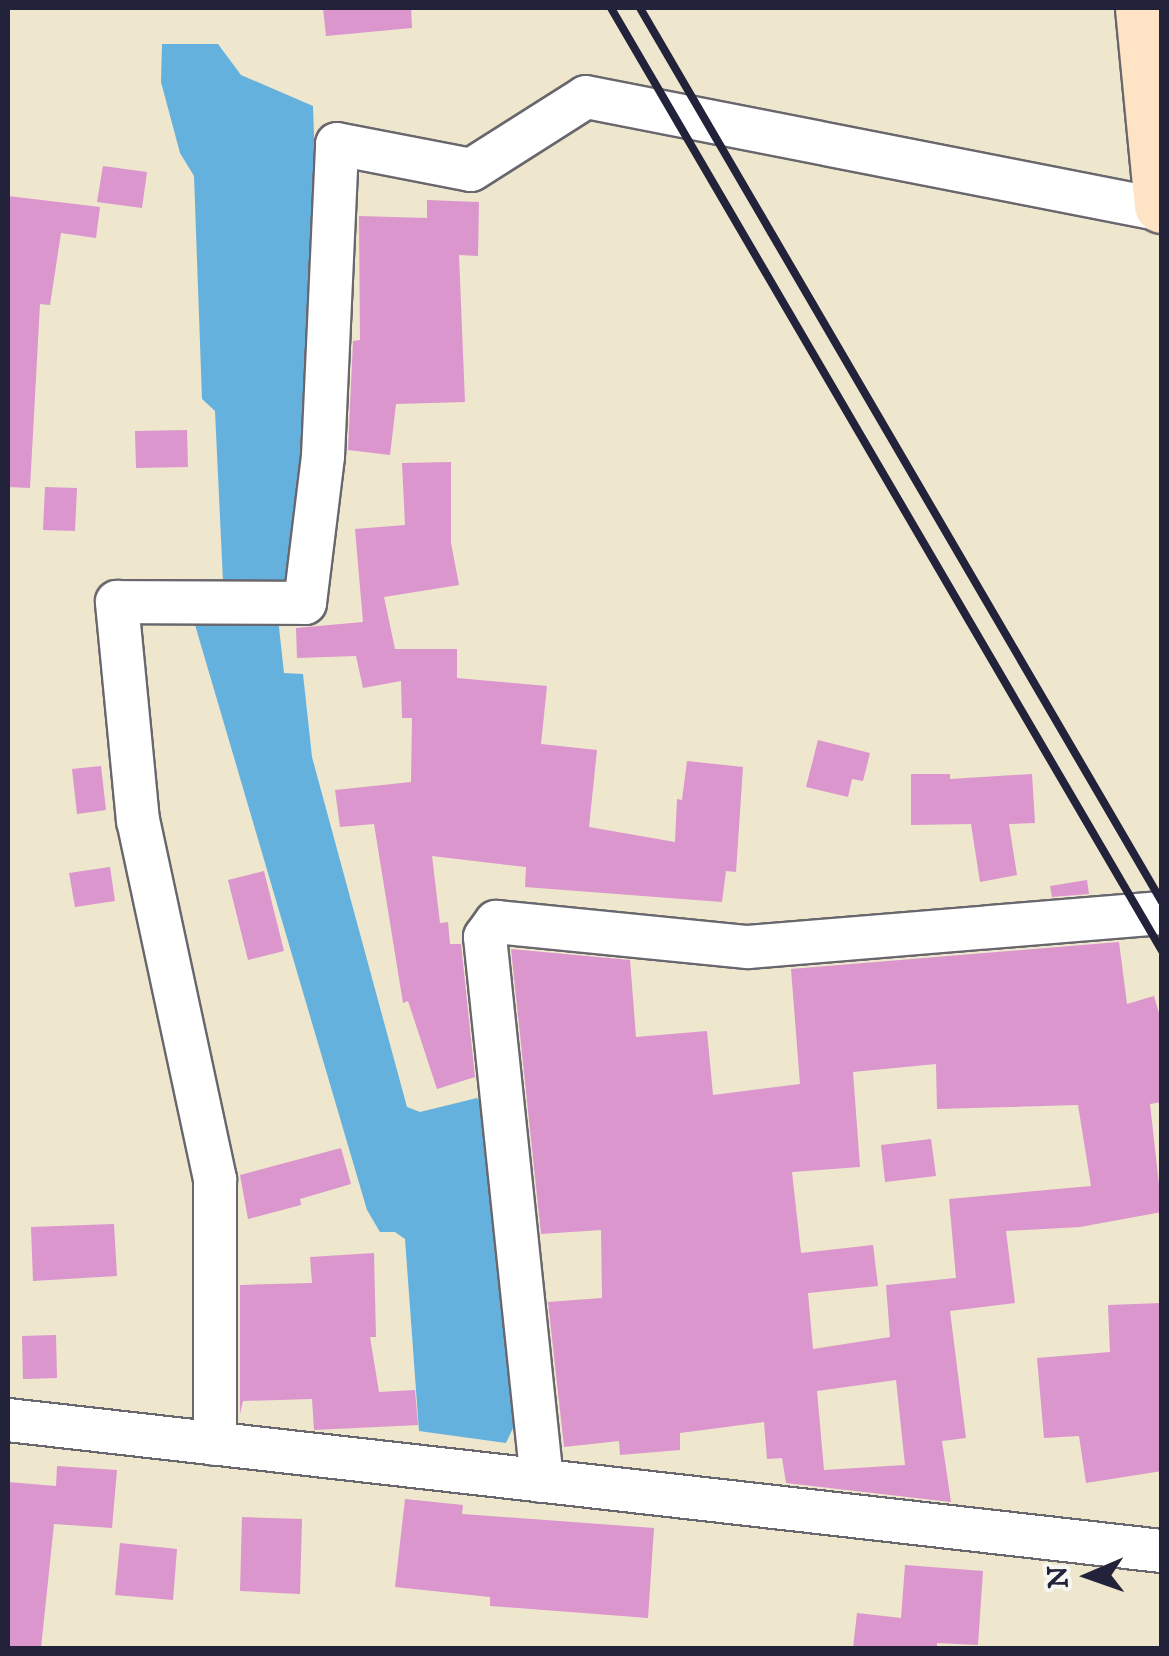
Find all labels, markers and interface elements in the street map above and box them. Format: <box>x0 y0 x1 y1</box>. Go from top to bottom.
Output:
north arrow <box>1039 1526 1139 1626</box>
text: N <box>1041 1565 1076 1589</box>

